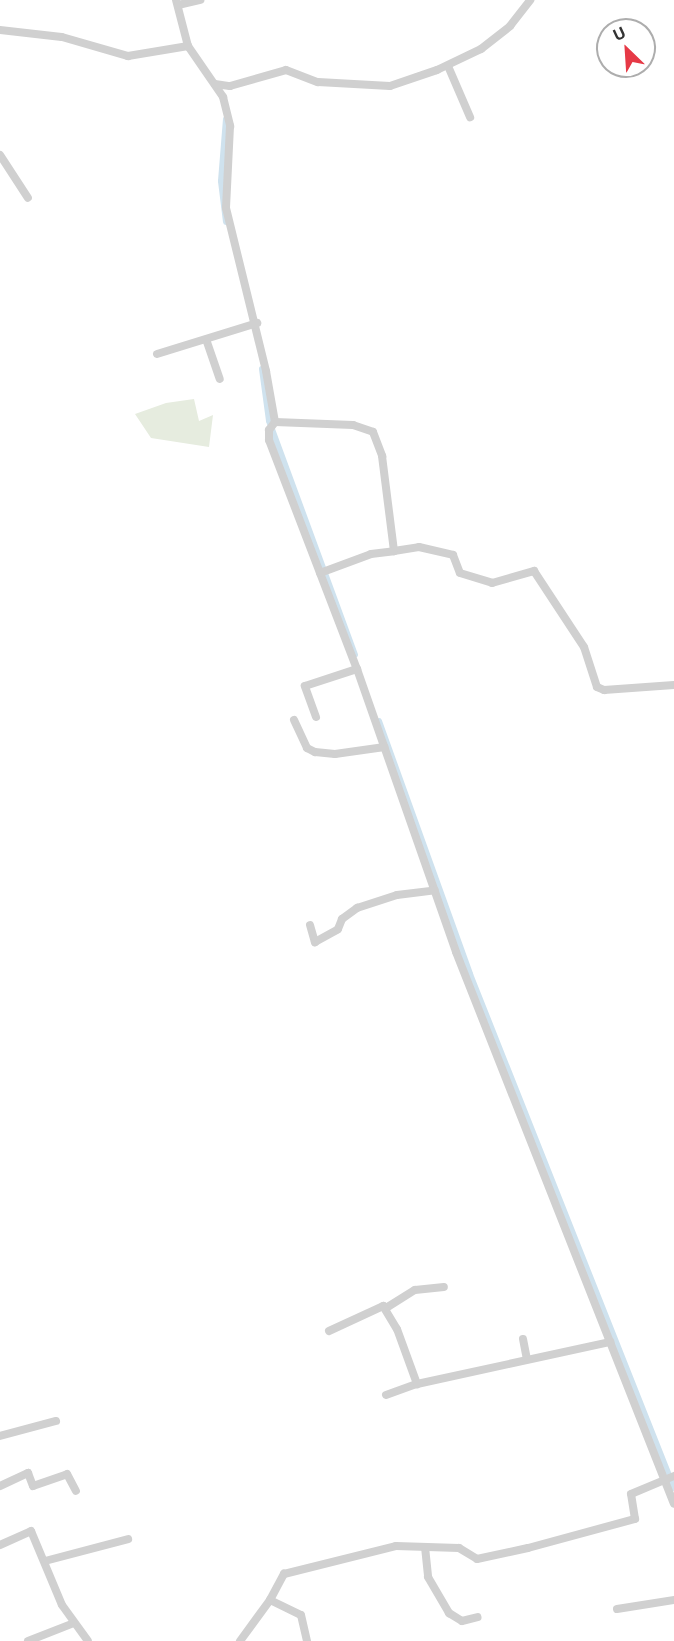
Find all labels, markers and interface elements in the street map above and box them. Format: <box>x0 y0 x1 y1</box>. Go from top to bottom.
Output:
north arrow <box>596 18 656 78</box>
text: U <box>609 21 629 46</box>

